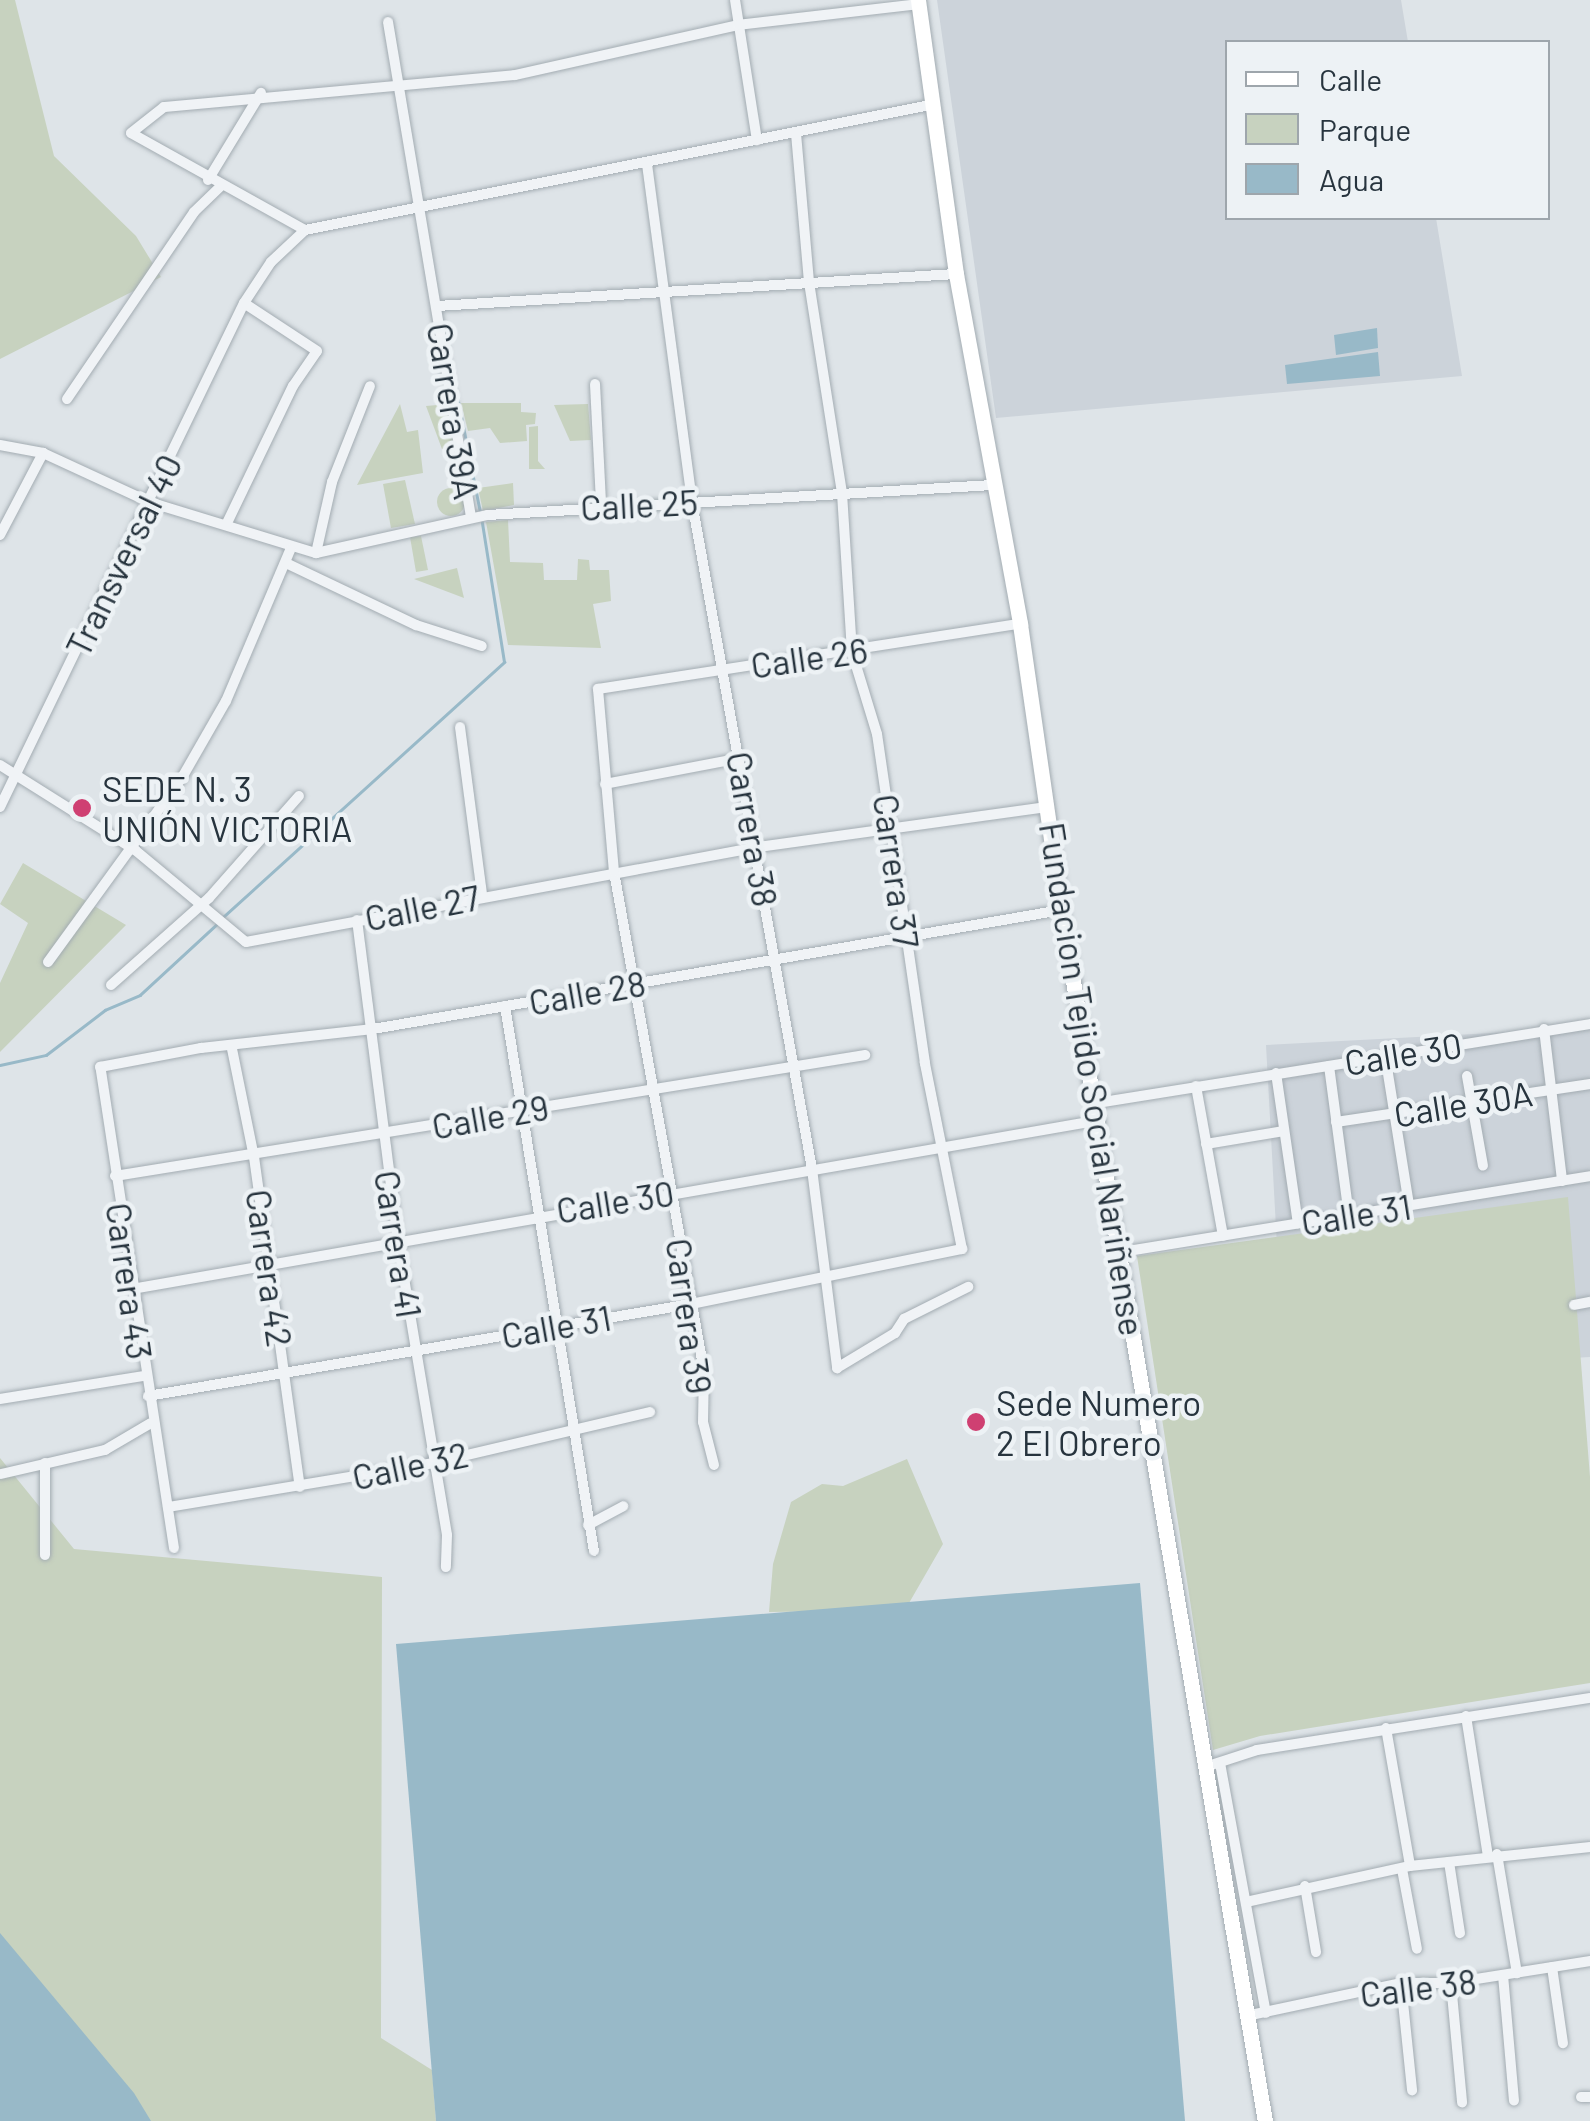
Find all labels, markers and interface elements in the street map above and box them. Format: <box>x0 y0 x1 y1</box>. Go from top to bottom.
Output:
legend <box>1225 40 1550 220</box>
text: Calle <box>1319 61 1382 97</box>
text: Parque <box>1319 111 1411 147</box>
text: Agua <box>1319 161 1384 197</box>
street label: Carrera 39A <box>419 320 489 502</box>
street label: Transversal 40 <box>56 447 190 663</box>
street label: Calle 25 <box>579 480 699 528</box>
street label: Calle 26 <box>748 628 870 686</box>
street label: Carrera 38 <box>719 748 787 910</box>
place label: SEDE N. 3 UNIÓN VICTORIA <box>102 767 352 849</box>
street label: Carrera 37 <box>865 791 929 951</box>
marker: SEDE N. 3 UNIÓN VICTORIA <box>71 797 93 819</box>
street label: Fundacion Tejido Social Nariñense <box>1032 819 1154 1339</box>
street label: Calle 27 <box>361 875 483 939</box>
street label: Calle 28 <box>525 961 649 1023</box>
street label: Calle 30 <box>1341 1023 1465 1083</box>
street label: Calle 30A <box>1391 1071 1535 1135</box>
street label: Calle 29 <box>428 1085 552 1147</box>
street label: Carrera 41 <box>367 1167 431 1321</box>
street label: Calle 30 <box>553 1171 677 1231</box>
street label: Calle 31 <box>1298 1185 1414 1243</box>
street label: Carrera 42 <box>238 1187 302 1349</box>
street label: Carrera 43 <box>98 1200 162 1362</box>
street label: Carrera 39 <box>658 1236 722 1396</box>
street label: Calle 31 <box>498 1296 614 1356</box>
place label: Sede Numero 2 El Obrero <box>996 1381 1201 1463</box>
marker: Sede Numero 2 El Obrero <box>965 1411 987 1433</box>
street label: Calle 32 <box>348 1432 472 1498</box>
street label: Calle 38 <box>1357 1959 1479 2015</box>

